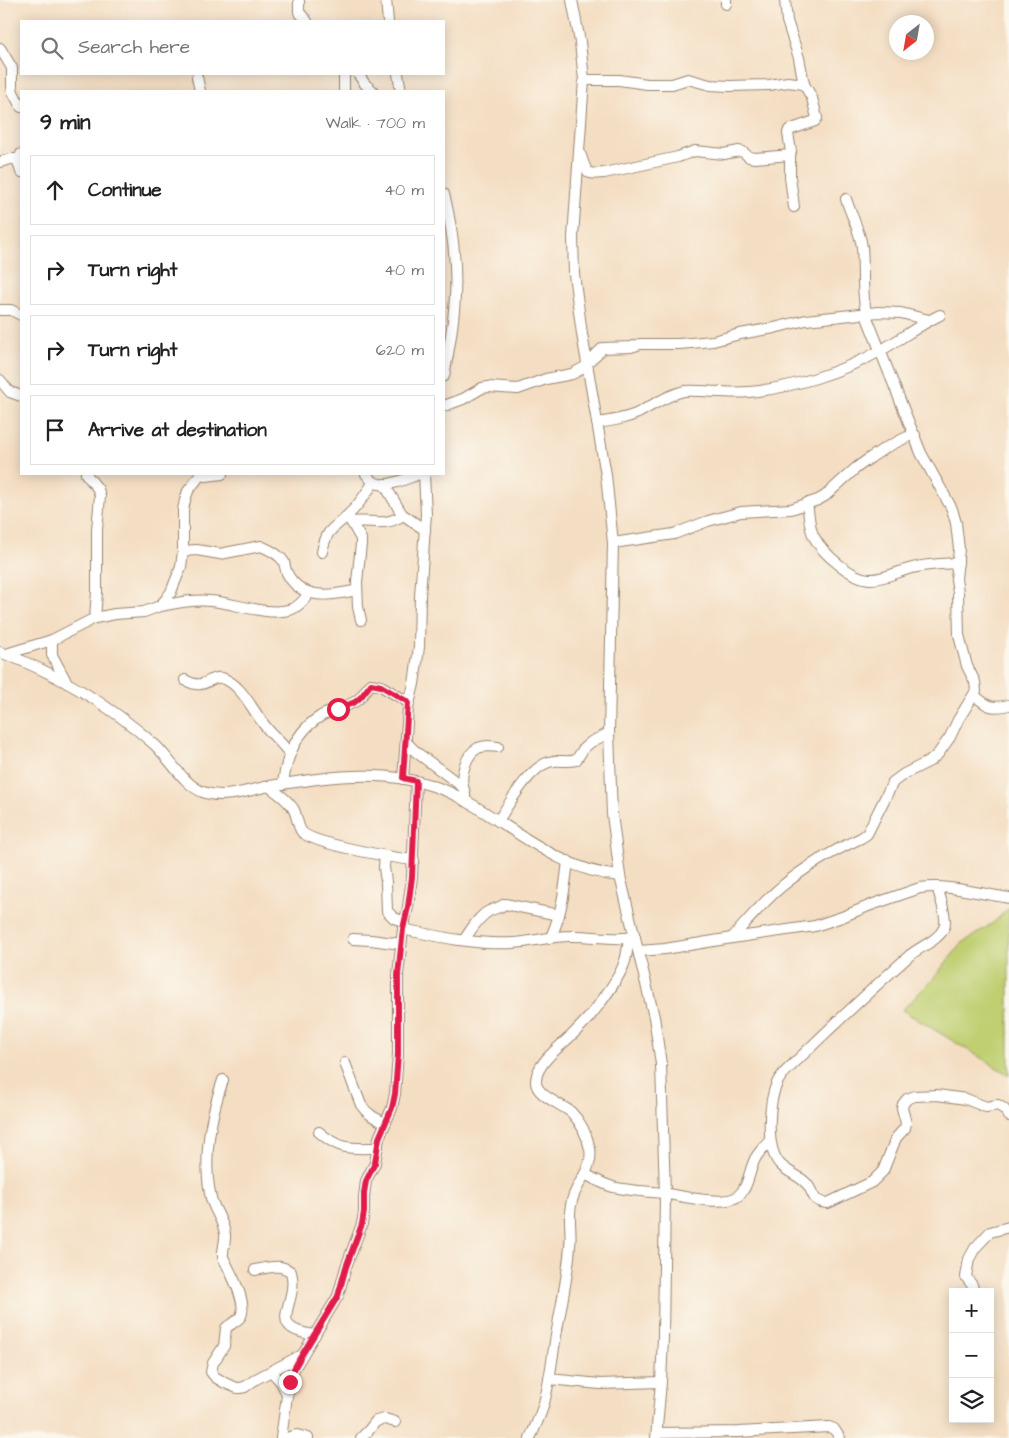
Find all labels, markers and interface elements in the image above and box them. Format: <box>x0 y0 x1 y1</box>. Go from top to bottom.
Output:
north arrow <box>889 15 934 60</box>
search box <box>20 20 445 75</box>
icon: search <box>38 34 66 62</box>
text: Search here <box>78 34 190 61</box>
text: 9 min <box>40 108 90 137</box>
text: Walk · 700 m <box>326 112 425 134</box>
icon: ahead <box>41 176 69 204</box>
text: Continue <box>88 177 162 204</box>
text: 40 m <box>384 179 424 201</box>
icon: right <box>41 256 69 284</box>
text: Turn right <box>88 257 177 284</box>
text: 40 m <box>384 259 424 281</box>
icon: right <box>41 336 69 364</box>
text: Turn right <box>88 337 177 364</box>
text: 620 m <box>376 339 424 361</box>
icon: arrive <box>41 416 69 444</box>
text: Arrive at destination <box>88 417 267 444</box>
route start <box>327 698 350 721</box>
map controls <box>949 1288 994 1423</box>
button: + <box>949 1288 994 1333</box>
button: − <box>949 1333 994 1378</box>
route end <box>279 1371 302 1394</box>
button: layers <box>949 1378 994 1423</box>

